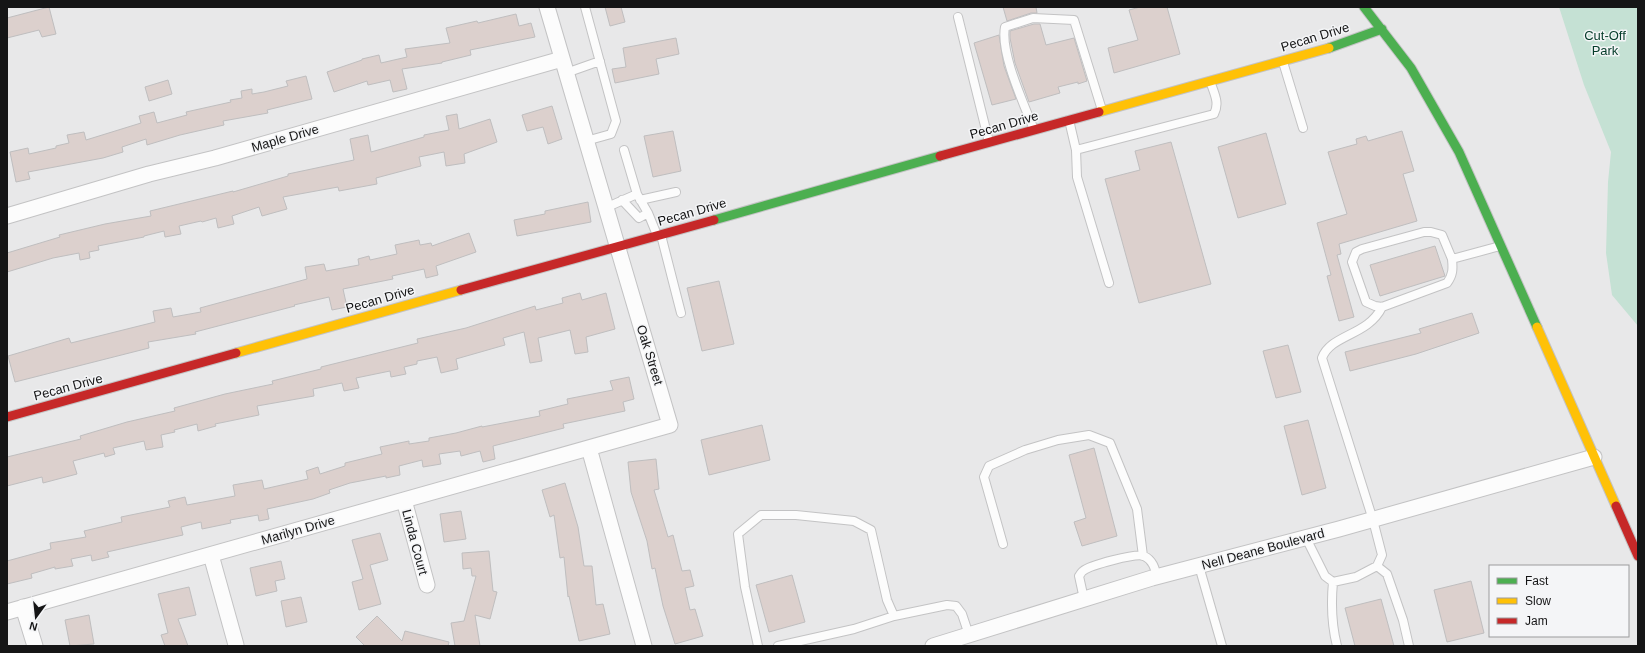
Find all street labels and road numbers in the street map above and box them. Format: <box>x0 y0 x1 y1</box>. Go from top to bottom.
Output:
street label: Pecan Drive <box>1279 19 1351 55</box>
street label: Pecan Drive <box>968 108 1040 142</box>
street label: Maple Drive <box>250 121 320 155</box>
street label: Pecan Drive <box>656 195 728 229</box>
street label: Pecan Drive <box>344 282 416 316</box>
street label: Oak Street <box>634 323 666 387</box>
street label: Pecan Drive <box>32 371 104 403</box>
street label: Linda Court <box>399 508 431 577</box>
street label: Marilyn Drive <box>259 512 337 548</box>
street label: Nell Deane Boulevard <box>1200 525 1326 573</box>

